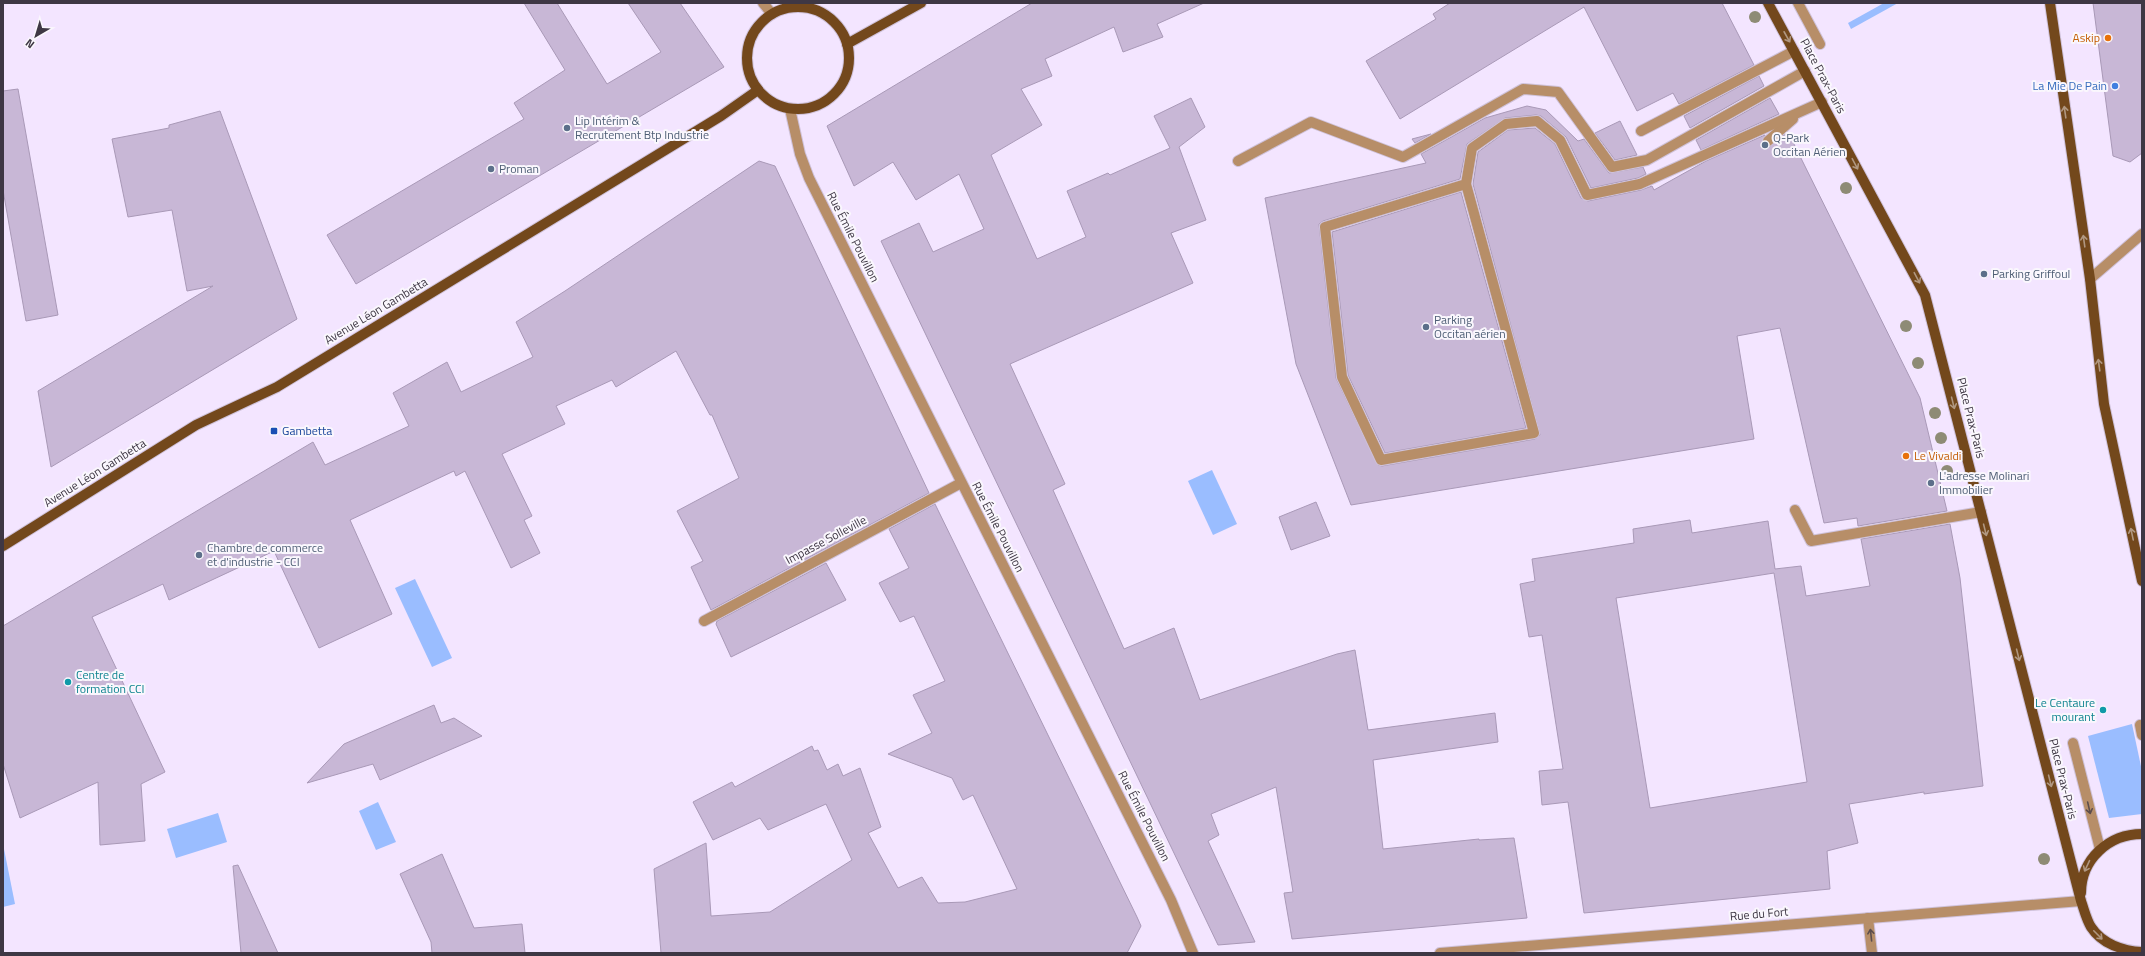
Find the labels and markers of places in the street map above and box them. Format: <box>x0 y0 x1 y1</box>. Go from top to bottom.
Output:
place label: Askip <box>2073 28 2100 47</box>
marker: Askip <box>2103 33 2113 43</box>
place label: La Mie De Pain <box>2033 76 2107 95</box>
marker: La Mie De Pain <box>2110 81 2120 91</box>
place label: Lip Intérim & Recrutement Btp Industrie <box>575 111 709 144</box>
marker: Lip Intérim & Recrutement Btp Industrie <box>562 123 572 133</box>
place label: Q-Park Occitan Aérien <box>1773 128 1846 161</box>
marker: Q-Park Occitan Aérien <box>1760 140 1770 150</box>
place label: Proman <box>499 159 539 178</box>
marker: Proman <box>486 164 496 174</box>
place label: Parking Griffoul <box>1992 264 2070 283</box>
marker: Parking Griffoul <box>1979 269 1989 279</box>
place label: Parking Occitan aérien <box>1434 310 1506 343</box>
marker: Parking Occitan aérien <box>1421 322 1431 332</box>
place label: Gambetta <box>282 421 332 440</box>
marker: Gambetta <box>269 426 279 436</box>
place label: Le Vivaldi <box>1914 446 1961 465</box>
marker: Le Vivaldi <box>1901 451 1911 461</box>
place label: L'adresse Molinari Immobilier <box>1939 466 2029 499</box>
marker: L'adresse Molinari Immobilier <box>1926 478 1936 488</box>
place label: Chambre de commerce et d'industrie - CCI <box>207 538 323 571</box>
marker: Chambre de commerce et d'industrie - CCI <box>194 550 204 560</box>
place label: Centre de formation CCI <box>76 665 145 698</box>
marker: Centre de formation CCI <box>63 677 73 687</box>
place label: Le Centaure mourant <box>2035 693 2096 726</box>
marker: Le Centaure mourant <box>2098 705 2108 715</box>

